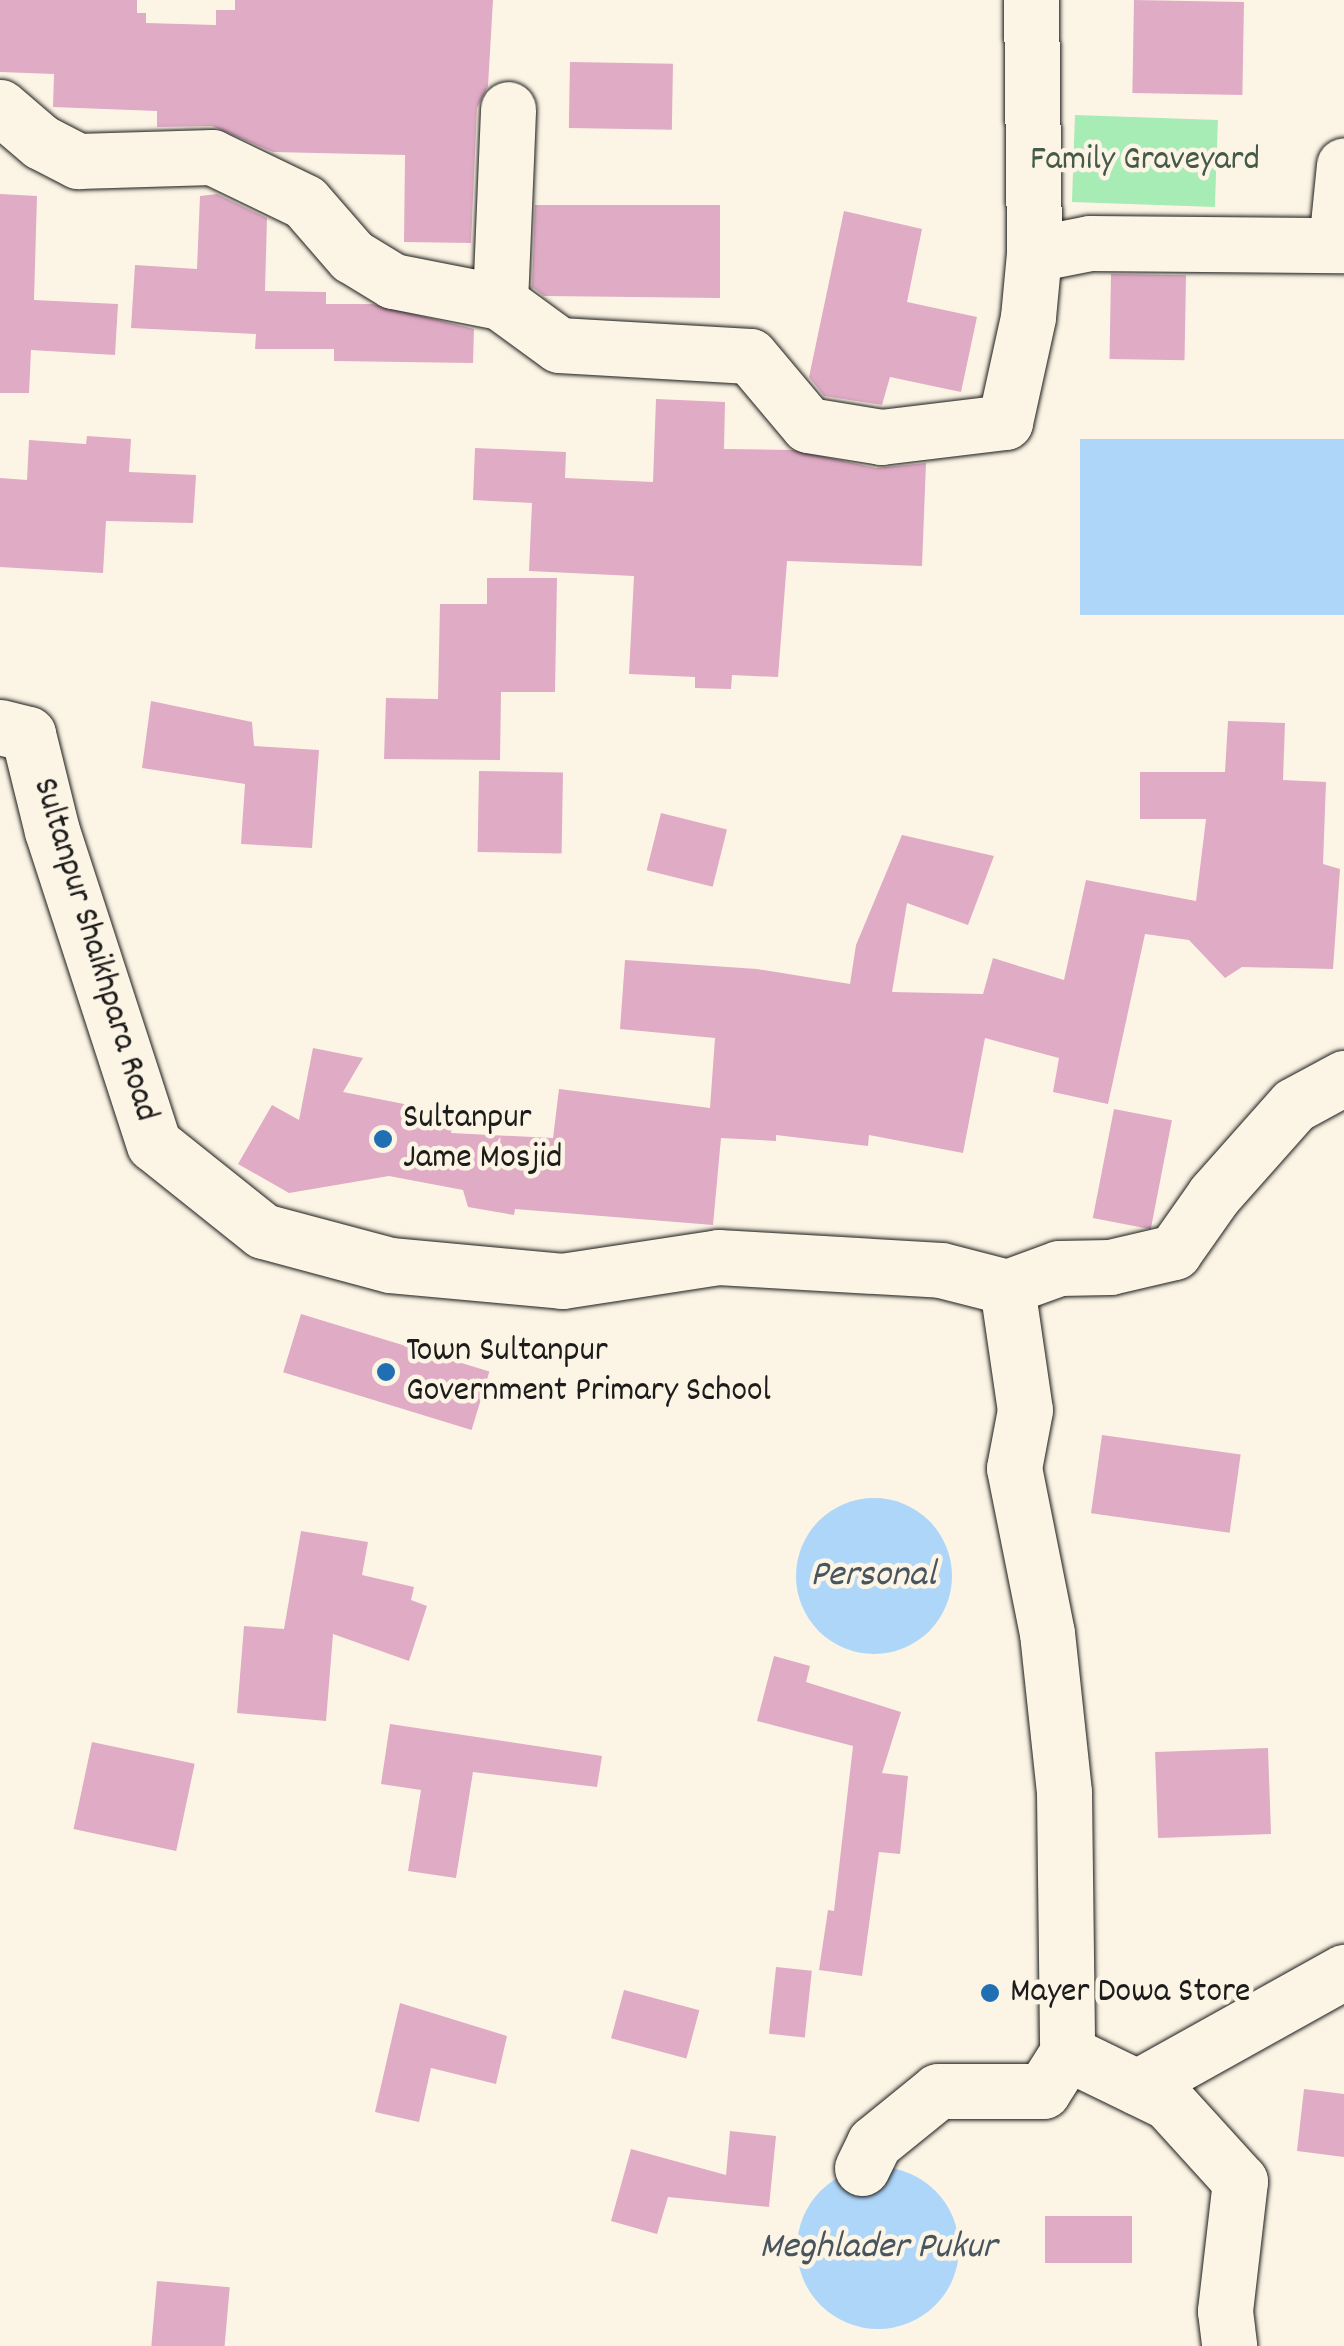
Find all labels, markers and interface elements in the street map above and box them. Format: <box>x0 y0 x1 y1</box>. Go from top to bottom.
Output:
park label: Family Graveyard <box>1030 140 1260 182</box>
street label: Sultanpur Shaikhpara Road <box>22 773 166 1127</box>
place label: Sultanpur Jame Mosjid <box>403 1098 562 1180</box>
marker: Sultanpur Jame Mosjid <box>372 1128 394 1150</box>
place label: Town Sultanpur Government Primary School <box>406 1331 771 1413</box>
marker: Town Sultanpur Government Primary School <box>375 1361 397 1383</box>
water label: Personal <box>810 1554 936 1600</box>
place label: Mayer Dowa Store <box>1010 1972 1250 2014</box>
marker: Mayer Dowa Store <box>979 1982 1001 2004</box>
water label: Meghlader Pukur <box>760 2226 996 2272</box>

